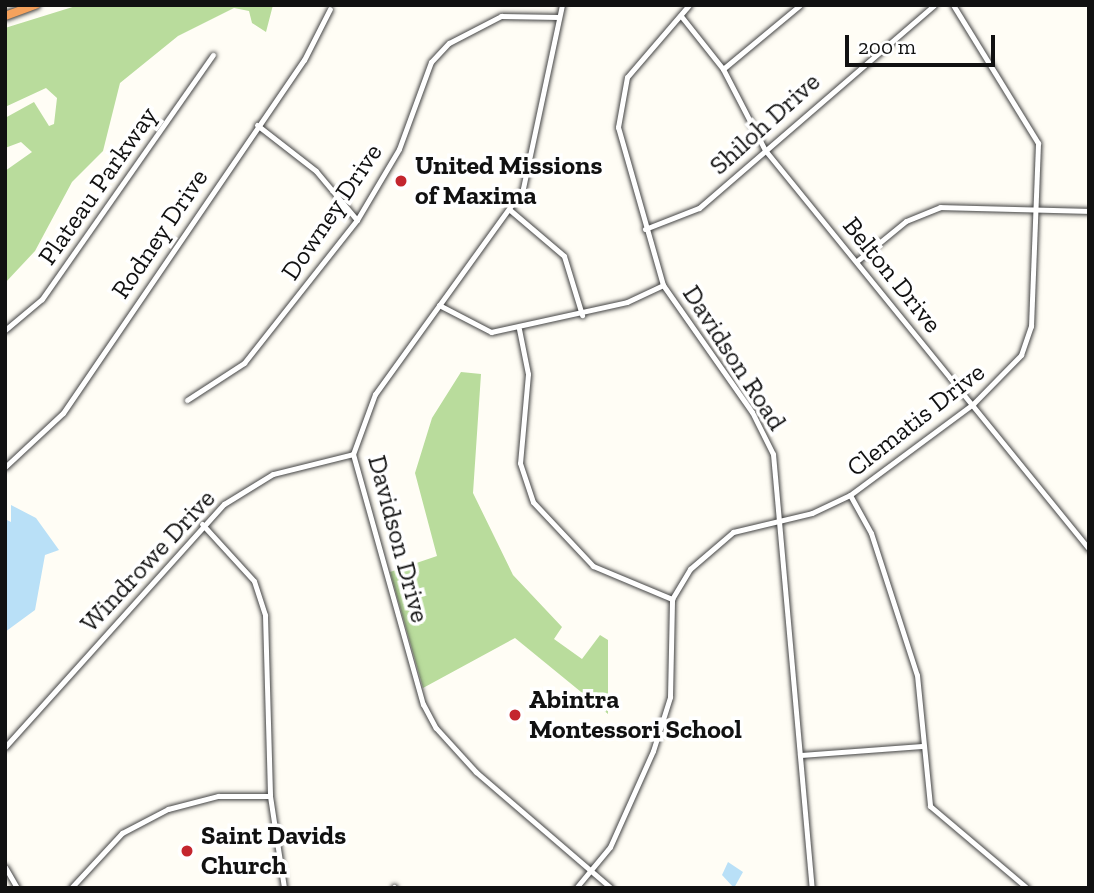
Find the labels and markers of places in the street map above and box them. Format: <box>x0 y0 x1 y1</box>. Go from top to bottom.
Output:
place label: United Missions of Maxima <box>415 150 602 212</box>
marker: United Missions of Maxima <box>393 173 409 189</box>
place label: Abintra Montessori School <box>529 684 742 746</box>
marker: Abintra Montessori School <box>507 707 523 723</box>
place label: Saint Davids Church <box>201 820 346 882</box>
marker: Saint Davids Church <box>179 843 195 859</box>

